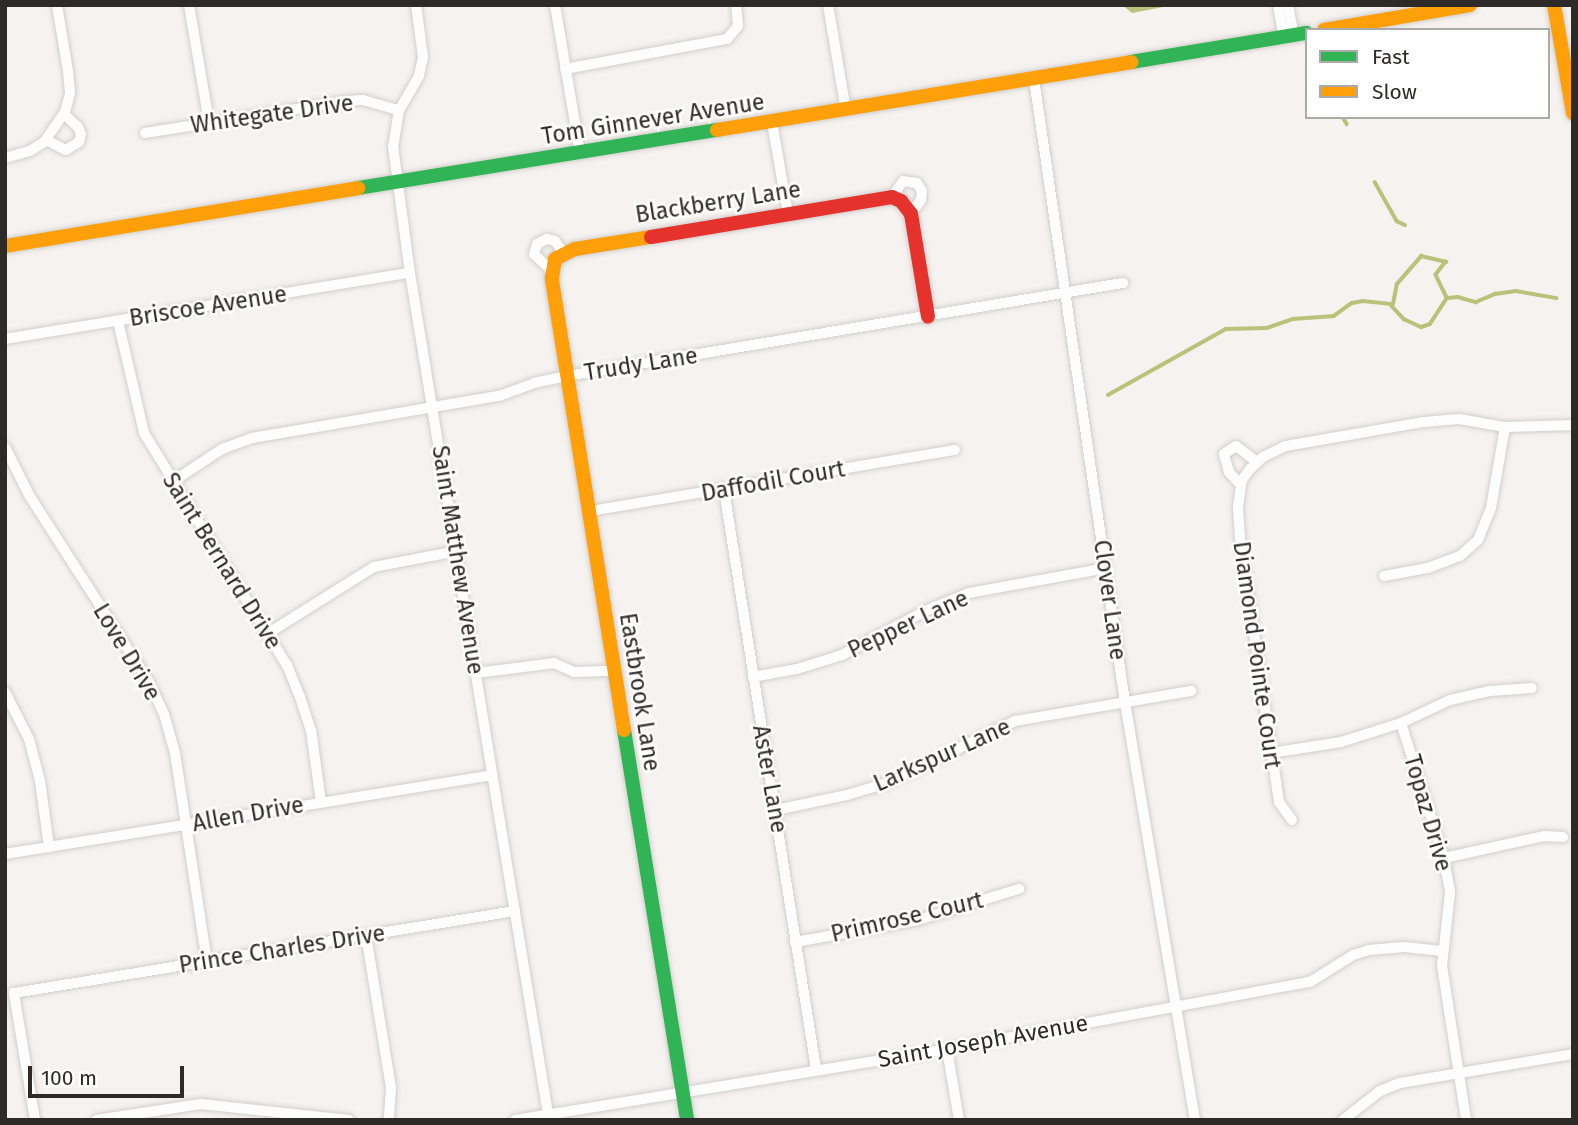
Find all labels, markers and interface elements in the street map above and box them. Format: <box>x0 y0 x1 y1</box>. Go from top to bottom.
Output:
legend <box>1305 28 1550 119</box>
text: Fast <box>1372 44 1410 70</box>
text: Slow <box>1372 79 1417 105</box>
street label: Tom Ginnever Avenue <box>540 88 766 150</box>
street label: Whitegate Drive <box>189 89 355 139</box>
street label: Blackberry Lane <box>633 175 803 229</box>
street label: Briscoe Avenue <box>127 280 289 332</box>
street label: Trudy Lane <box>582 341 700 387</box>
street label: Saint Matthew Avenue <box>426 444 490 676</box>
street label: Daffodil Court <box>699 455 847 507</box>
street label: Saint Bernard Drive <box>157 468 287 654</box>
street label: Clover Lane <box>1088 538 1132 662</box>
street label: Diamond Pointe Court <box>1227 540 1287 770</box>
street label: Pepper Lane <box>843 584 973 664</box>
street label: Love Drive <box>87 599 167 705</box>
street label: Eastbrook Lane <box>614 611 666 773</box>
street label: Larkspur Lane <box>869 713 1015 797</box>
street label: Aster Lane <box>747 723 793 835</box>
street label: Topaz Drive <box>1398 751 1458 875</box>
street label: Allen Drive <box>190 791 306 837</box>
street label: Primrose Court <box>828 886 986 948</box>
street label: Prince Charles Drive <box>177 919 387 979</box>
street label: Saint Joseph Avenue <box>876 1009 1090 1073</box>
scale bar <box>32 1052 187 1096</box>
text: 100 m <box>41 1065 97 1091</box>

